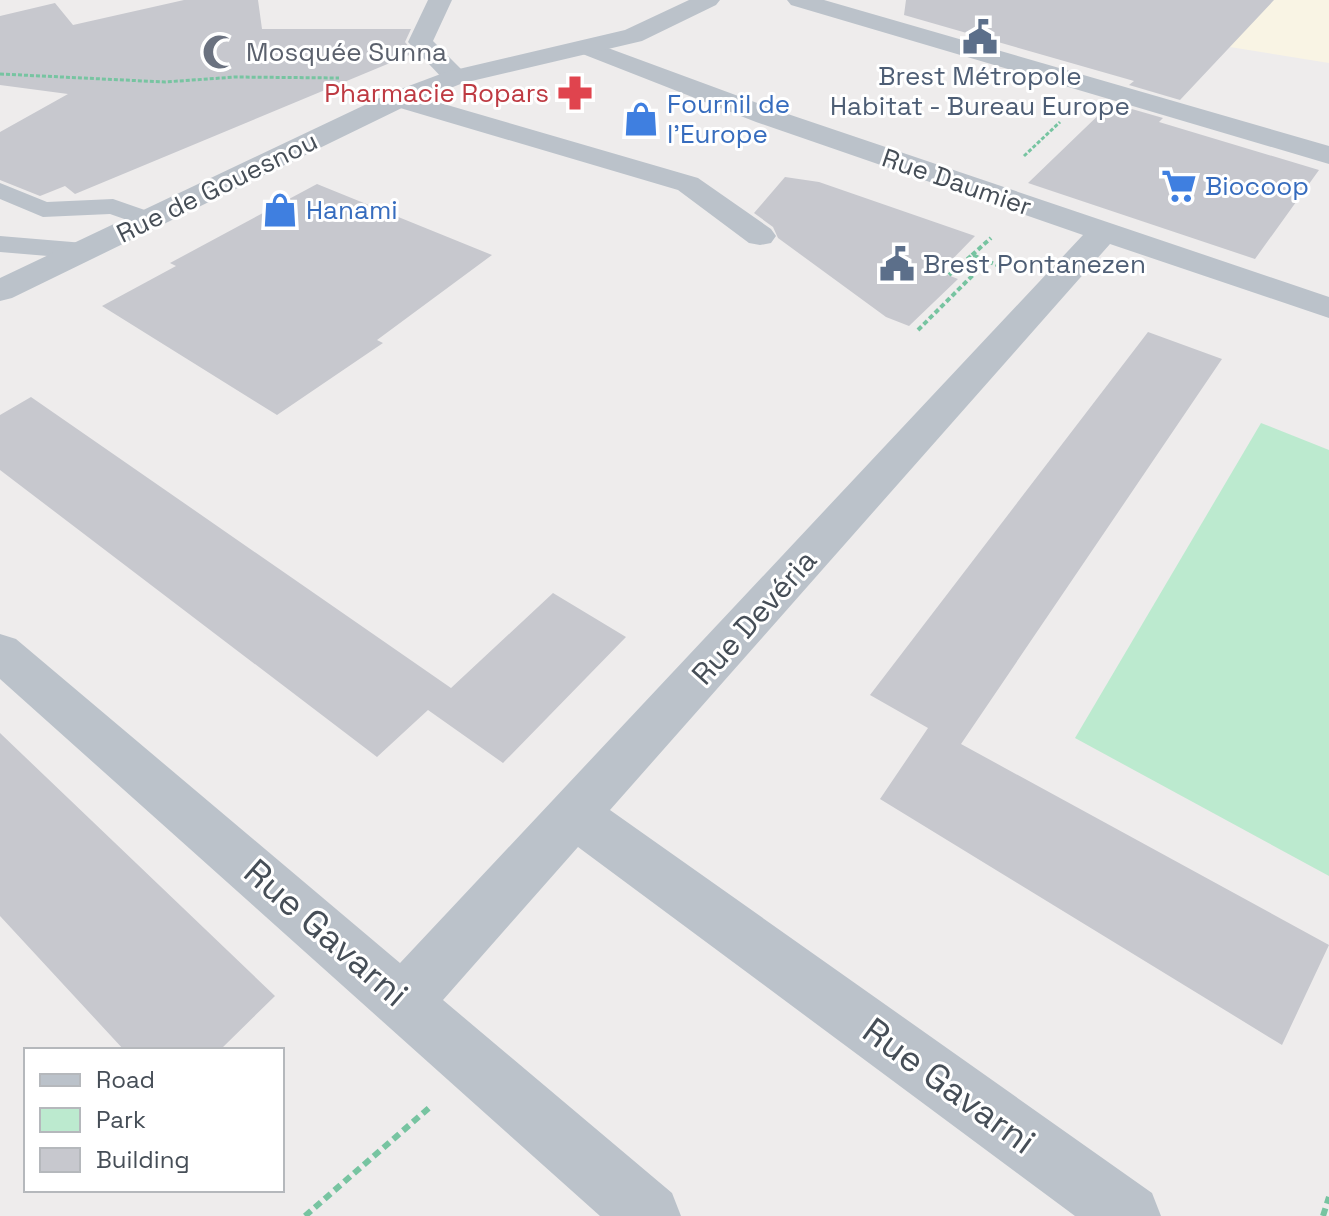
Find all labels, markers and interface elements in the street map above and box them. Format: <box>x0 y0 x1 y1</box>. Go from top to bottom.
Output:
public building icon: Brest Métropole Habitat - Bureau Europe <box>961 18 999 56</box>
mosque icon: Mosquée Sunna <box>201 33 239 71</box>
place label: Mosquée Sunna <box>246 35 447 69</box>
place label: Brest Métropole Habitat - Bureau Europe <box>830 59 1130 123</box>
pharmacy icon: Pharmacie Ropars <box>556 74 594 112</box>
place label: Pharmacie Ropars <box>324 76 549 110</box>
place label: Fournil de l’Europe <box>667 87 790 151</box>
shop icon: Fournil de l’Europe <box>622 100 660 138</box>
street label: Rue de Gouesnou <box>111 124 323 250</box>
street label: Rue Daumier <box>878 141 1036 223</box>
supermarket icon: Biocoop <box>1160 167 1198 205</box>
place label: Biocoop <box>1205 169 1309 203</box>
shop icon: Hanami <box>261 191 299 229</box>
place label: Hanami <box>306 193 398 227</box>
public building icon: Brest Pontanezen <box>878 245 916 283</box>
place label: Brest Pontanezen <box>923 247 1146 281</box>
street label: Rue Devéria <box>683 541 825 693</box>
street label: Rue Gavarni <box>234 849 418 1017</box>
street label: Rue Gavarni <box>853 1008 1045 1164</box>
legend <box>24 1048 284 1192</box>
text: Road <box>96 1064 155 1095</box>
text: Park <box>96 1104 146 1135</box>
text: Building <box>96 1144 190 1175</box>

